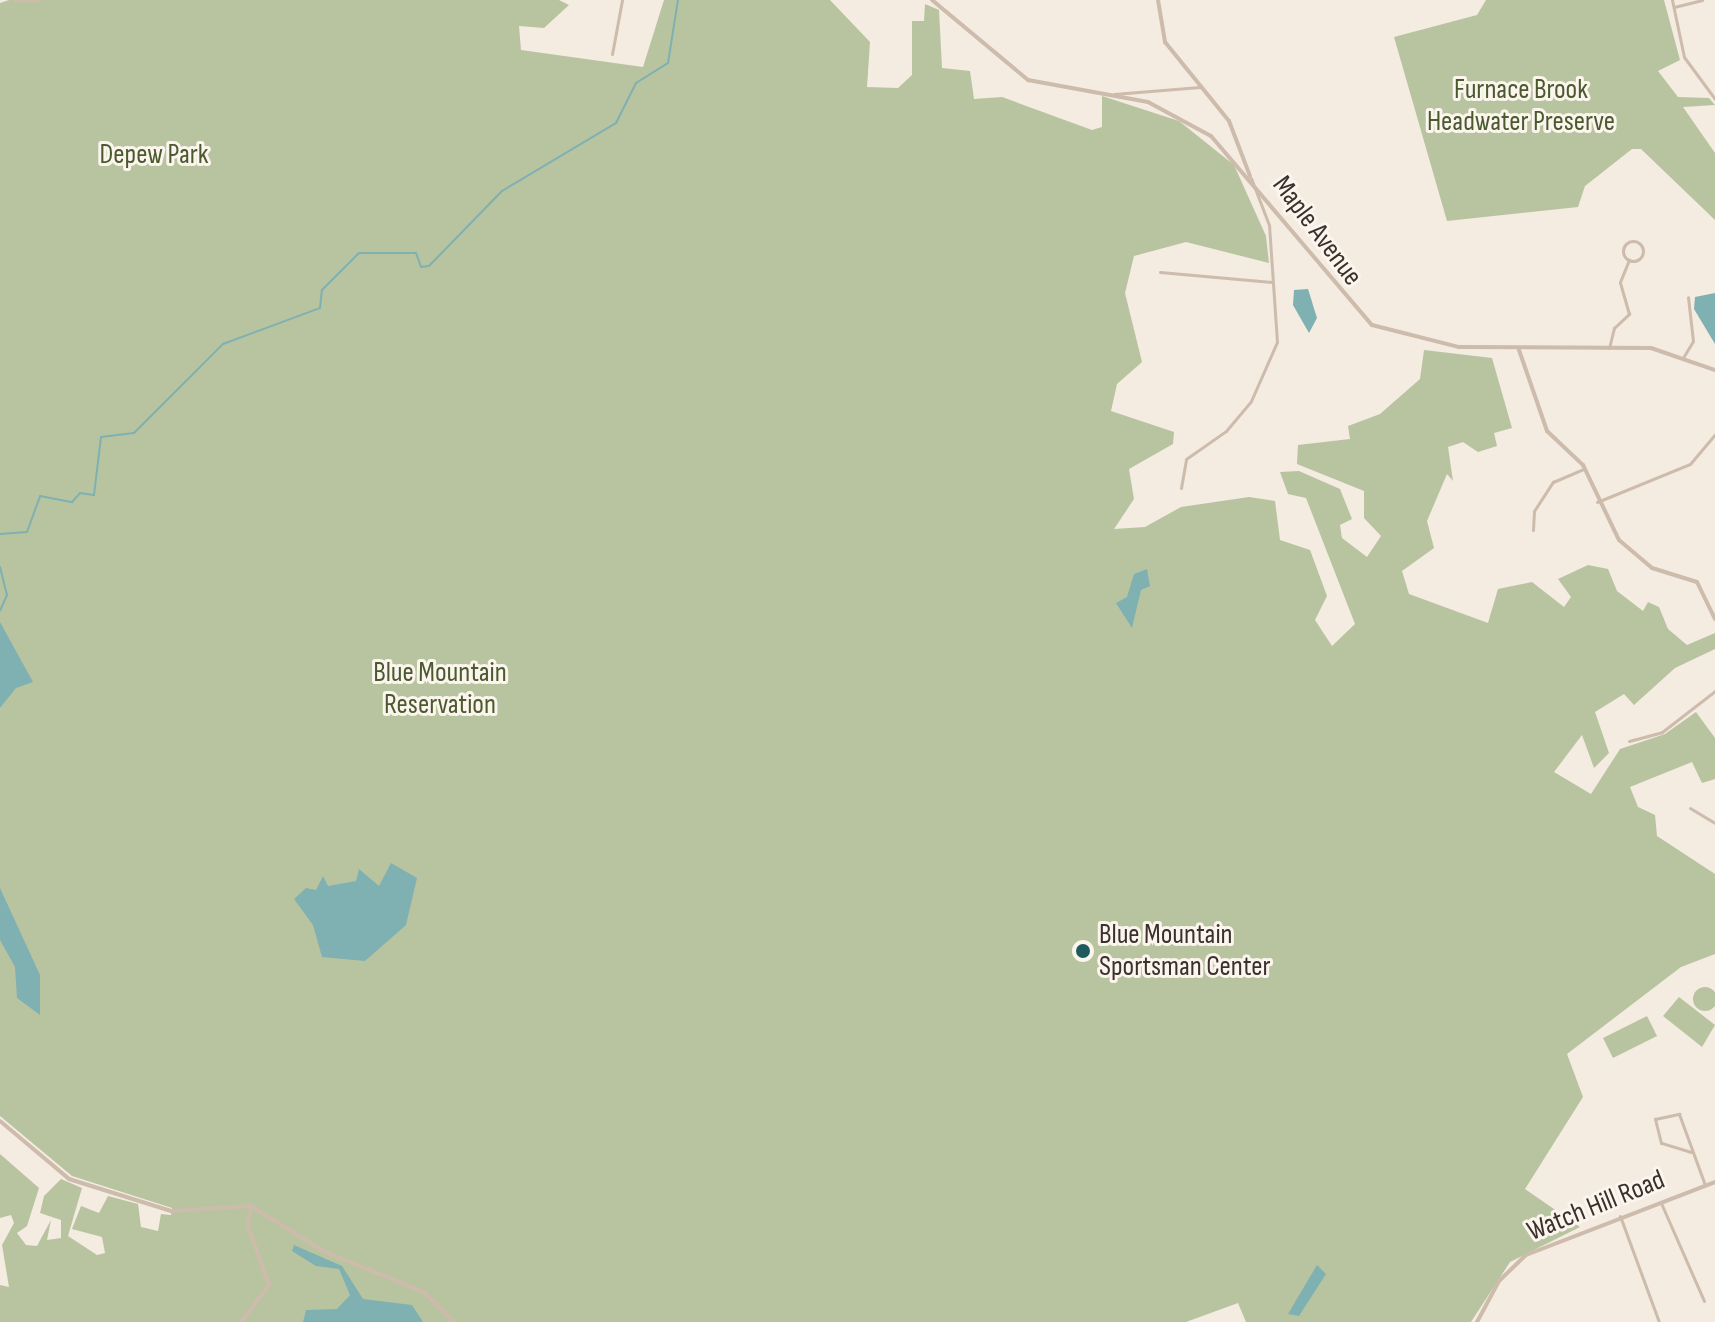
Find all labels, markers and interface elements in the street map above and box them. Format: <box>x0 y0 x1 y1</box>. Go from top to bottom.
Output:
park label: Furnace Brook Headwater Preserve <box>1427 73 1615 139</box>
park label: Depew Park <box>100 138 208 172</box>
street label: Maple Avenue <box>1265 170 1369 292</box>
park label: Blue Mountain Reservation <box>373 656 507 722</box>
place label: Blue Mountain Sportsman Center <box>1099 918 1271 984</box>
marker: Blue Mountain Sportsman Center <box>1074 942 1092 960</box>
street label: Watch Hill Road <box>1522 1163 1670 1249</box>

